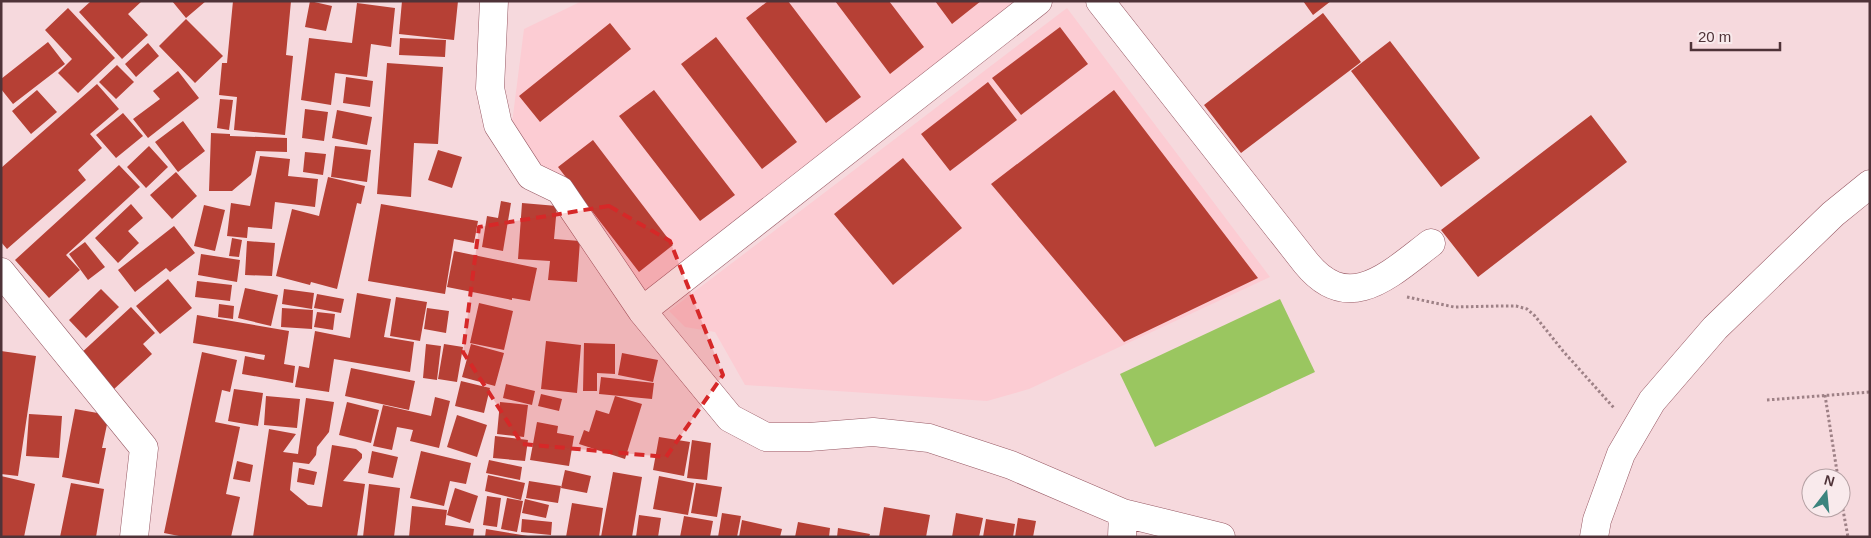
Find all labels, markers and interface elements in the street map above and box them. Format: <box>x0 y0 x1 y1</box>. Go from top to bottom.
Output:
scale bar <box>1691 20 1780 52</box>
text: 20 m <box>1698 28 1731 45</box>
north arrow <box>1801 468 1851 518</box>
text: N <box>1823 471 1837 490</box>

